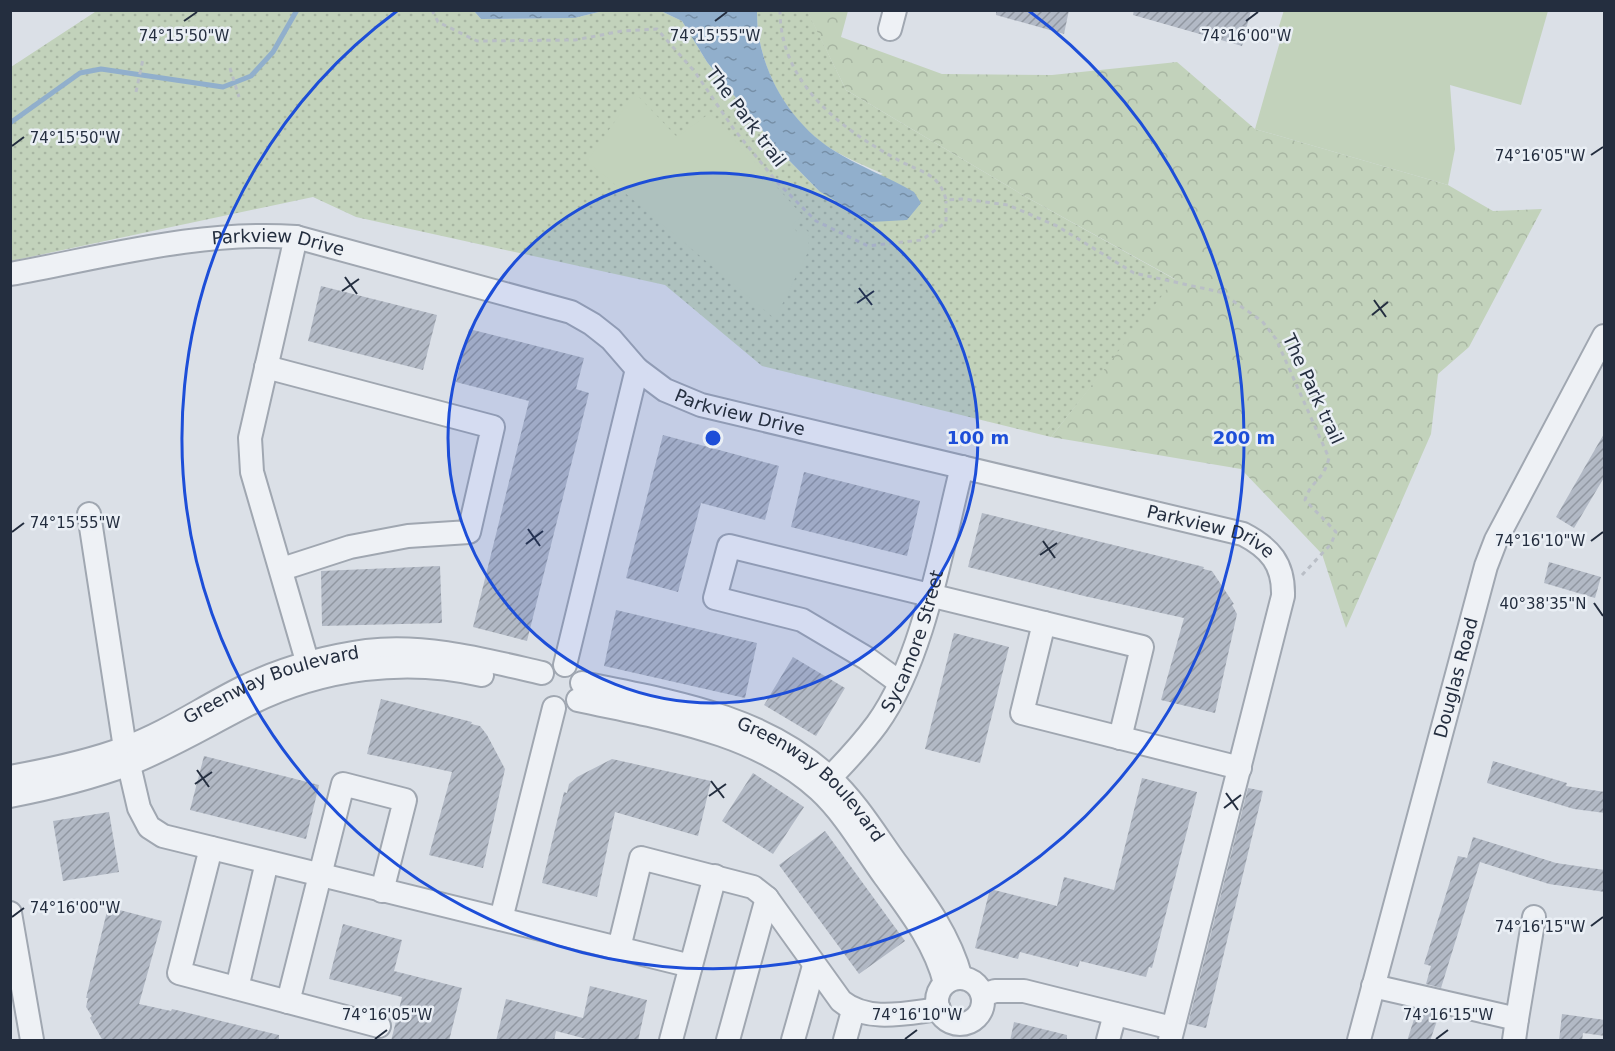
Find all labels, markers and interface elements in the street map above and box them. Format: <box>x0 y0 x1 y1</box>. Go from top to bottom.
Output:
text: 74°15'50"W <box>139 27 229 45</box>
text: 74°15'55"W <box>670 27 760 45</box>
text: 74°16'00"W <box>1201 27 1291 45</box>
street label: The Park trail <box>702 62 791 171</box>
text: 74°15'50"W <box>30 129 120 147</box>
text: 74°16'05"W <box>1495 147 1585 165</box>
street label: Parkview Drive <box>211 225 347 260</box>
street label: The Park trail <box>1278 329 1348 447</box>
street label: Parkview Drive <box>672 384 807 439</box>
text: 100 m <box>947 427 1009 448</box>
text: 200 m <box>1213 427 1275 448</box>
centre of rings <box>703 428 723 448</box>
street label: Parkview Drive <box>1145 500 1279 562</box>
text: 74°15'55"W <box>30 514 120 532</box>
text: 74°16'10"W <box>1495 532 1585 550</box>
street label: Sycamore Street <box>876 568 947 716</box>
text: 40°38'35"N <box>1499 595 1587 613</box>
street label: Douglas Road <box>1429 615 1482 740</box>
street label: Greenway Boulevard <box>179 641 360 728</box>
street label: Greenway Boulevard <box>734 712 889 846</box>
text: 74°16'00"W <box>30 899 120 917</box>
text: 74°16'15"W <box>1495 918 1585 936</box>
text: 74°16'05"W <box>342 1006 432 1024</box>
text: 74°16'10"W <box>872 1006 962 1024</box>
text: 74°16'15"W <box>1403 1006 1493 1024</box>

